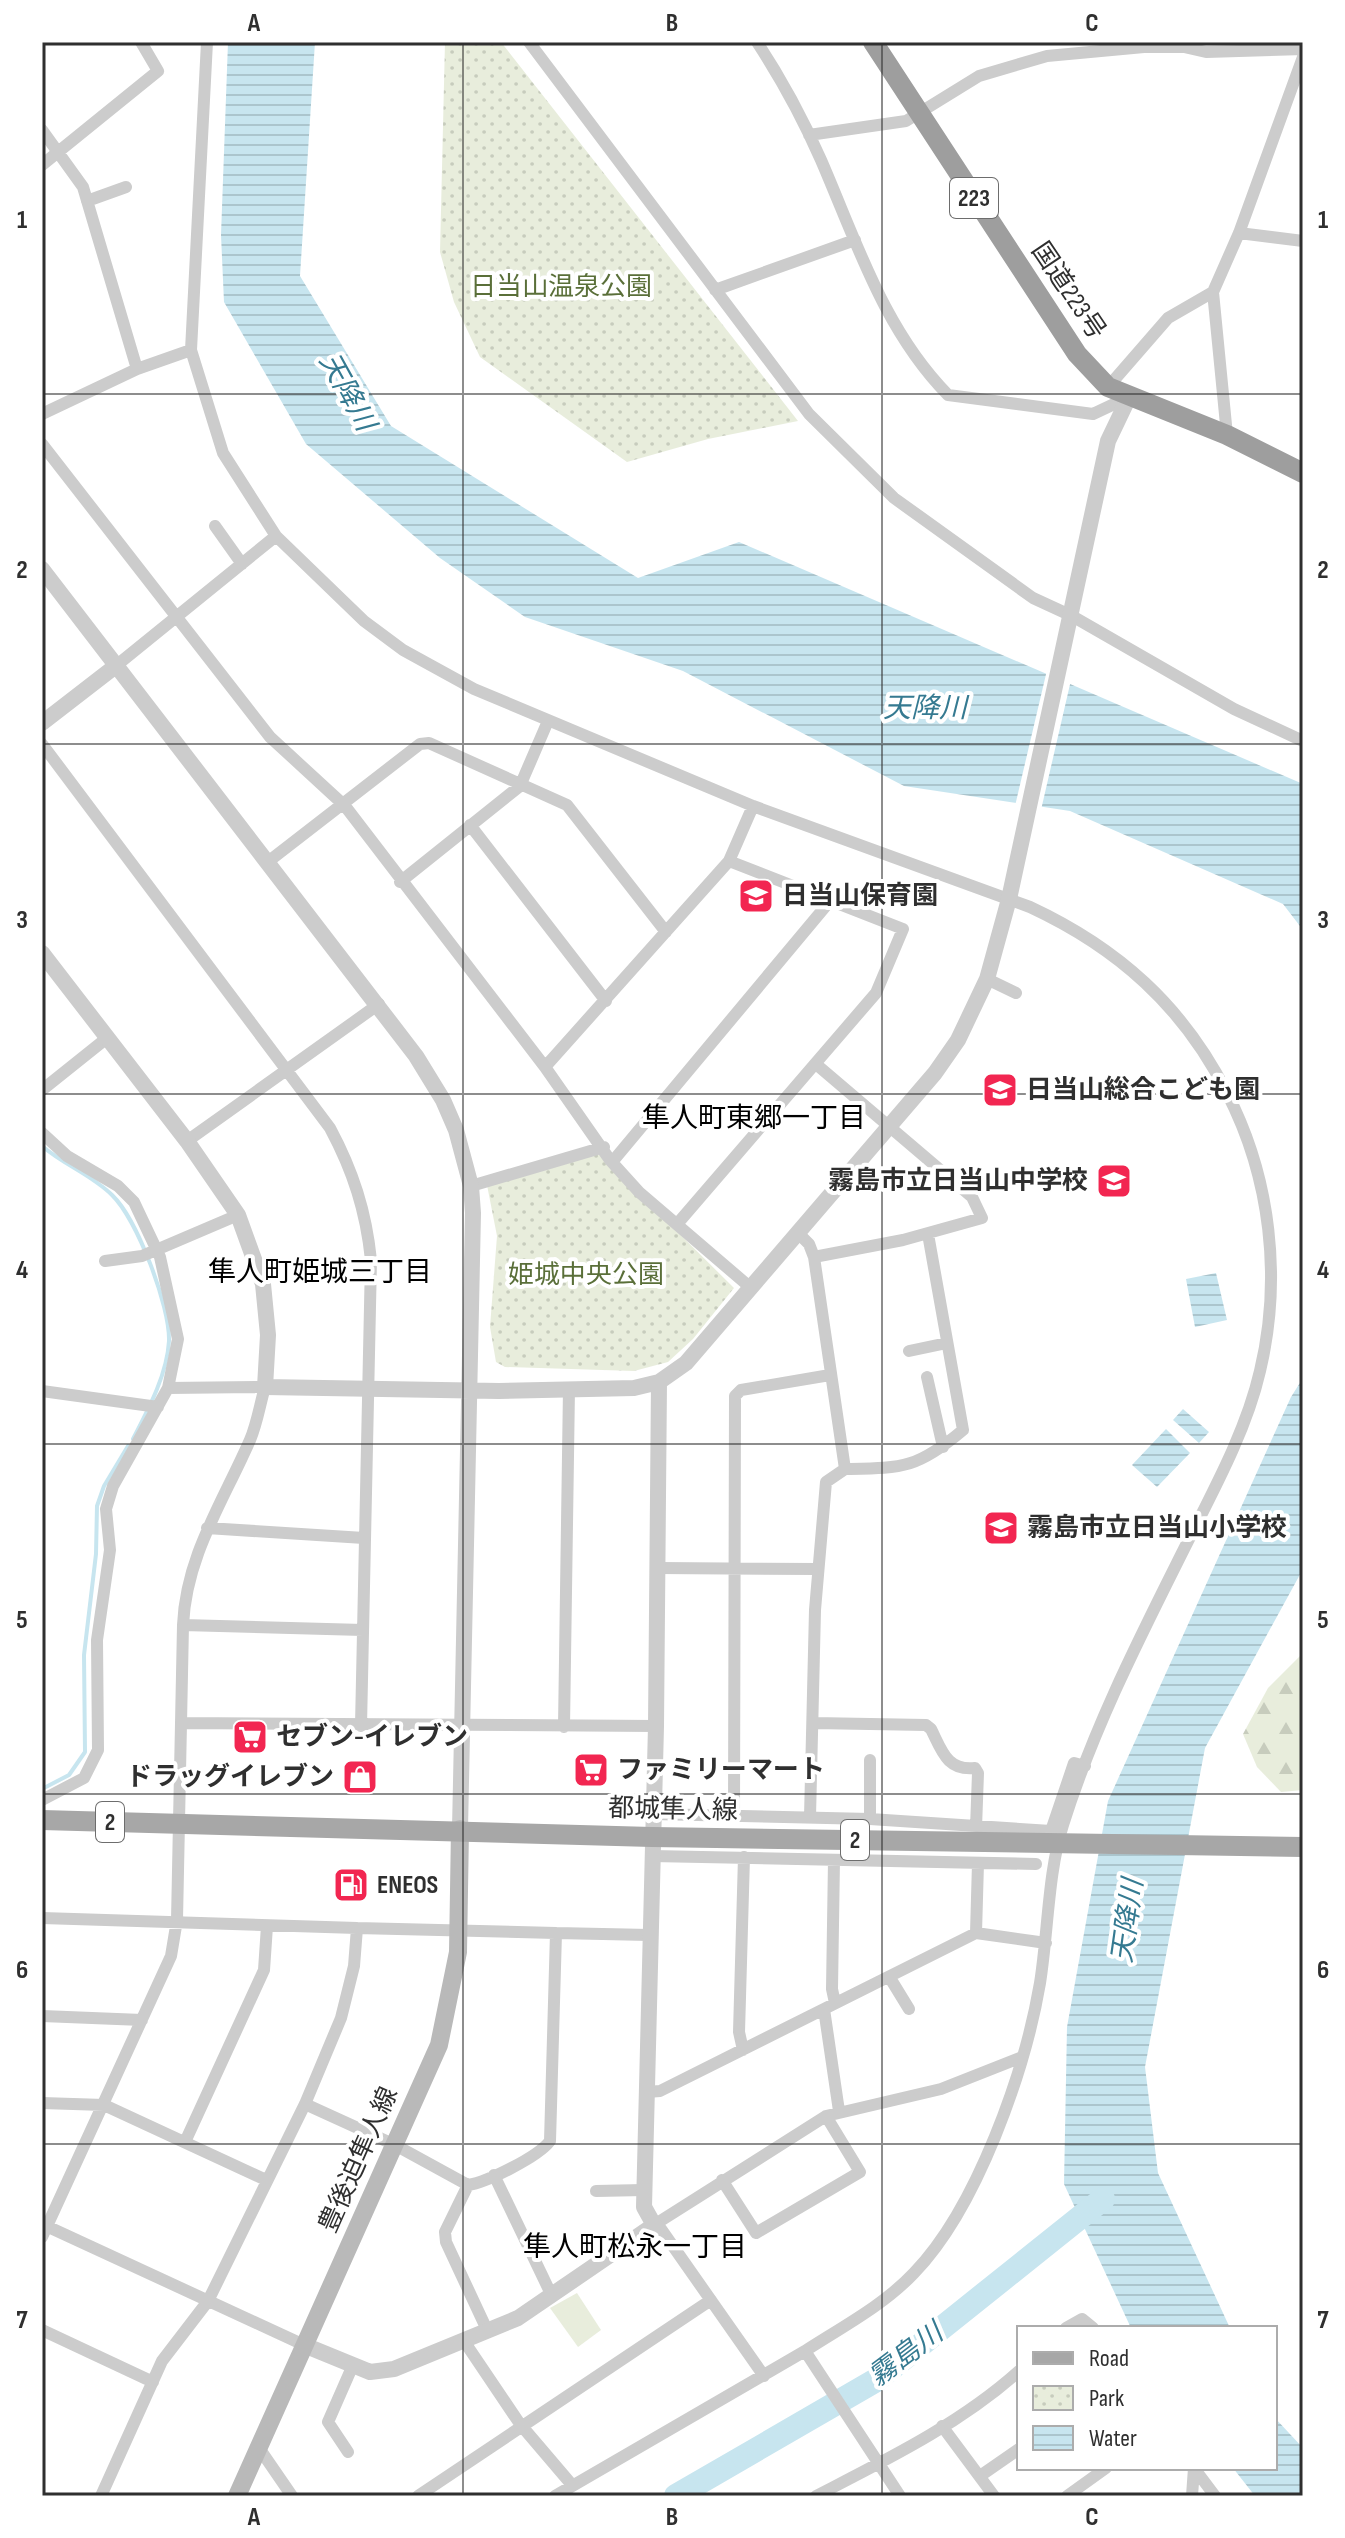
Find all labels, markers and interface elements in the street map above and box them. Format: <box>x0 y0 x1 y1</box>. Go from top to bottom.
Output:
text: A <box>247 8 261 39</box>
text: B <box>666 8 678 39</box>
text: C <box>1085 8 1099 39</box>
road number: 223 <box>950 178 998 218</box>
text: 1 <box>17 205 27 236</box>
text: 1 <box>1318 205 1328 236</box>
street label: 国道223号 <box>1024 237 1112 345</box>
park label: 日当山温泉公園 <box>470 272 652 303</box>
water label: 天降川 <box>312 347 383 439</box>
text: 2 <box>16 555 28 586</box>
text: 2 <box>1317 555 1329 586</box>
water label: 天降川 <box>883 692 970 725</box>
school or university icon: 日当山保育園 <box>737 877 775 915</box>
place label: 日当山保育園 <box>782 881 938 912</box>
text: 3 <box>16 905 28 936</box>
text: 3 <box>1317 905 1329 936</box>
school or university icon: 日当山総合こども園 <box>981 1071 1019 1109</box>
place label: 日当山総合こども園 <box>1026 1075 1260 1106</box>
district label: 隼人町東郷一丁目 <box>642 1102 866 1135</box>
school or university icon: 霧島市立日当山中学校 <box>1095 1162 1133 1200</box>
place label: 霧島市立日当山中学校 <box>828 1166 1088 1197</box>
text: 4 <box>16 1255 28 1286</box>
text: 4 <box>1317 1255 1329 1286</box>
district label: 隼人町姫城三丁目 <box>208 1256 432 1289</box>
park label: 姫城中央公園 <box>508 1260 664 1291</box>
school or university icon: 霧島市立日当山小学校 <box>982 1509 1020 1547</box>
place label: 霧島市立日当山小学校 <box>1027 1513 1287 1544</box>
text: 5 <box>16 1605 28 1636</box>
text: 5 <box>1317 1605 1329 1636</box>
supermarket icon: セブン-イレブン <box>231 1718 269 1756</box>
place label: セブン-イレブン <box>276 1722 468 1753</box>
supermarket icon: ファミリーマート <box>572 1751 610 1789</box>
place label: ファミリーマート <box>617 1755 825 1786</box>
shop icon: ドラッグイレブン <box>341 1758 379 1796</box>
place label: ドラッグイレブン <box>126 1762 334 1793</box>
street label: 都城隼人線 <box>608 1793 738 1827</box>
road number: 2 <box>96 1802 124 1842</box>
road number: 2 <box>841 1820 869 1860</box>
fuel station icon: ENEOS <box>332 1866 370 1904</box>
place label: ENEOS <box>377 1870 438 1901</box>
water label: 天降川 <box>1106 1874 1151 1965</box>
text: 6 <box>16 1955 28 1986</box>
text: 6 <box>1317 1955 1329 1986</box>
street label: 豊後迫隼人線 <box>313 2082 405 2238</box>
district label: 隼人町松永一丁目 <box>523 2231 747 2264</box>
text: 7 <box>16 2305 28 2336</box>
text: 7 <box>1317 2305 1329 2336</box>
water label: 霧島川 <box>863 2315 952 2393</box>
legend <box>1017 2326 1277 2470</box>
text: Road <box>1089 2344 1129 2373</box>
text: Park <box>1089 2384 1124 2413</box>
text: Water <box>1089 2424 1137 2453</box>
text: A <box>247 2502 261 2533</box>
text: B <box>666 2502 678 2533</box>
text: C <box>1085 2502 1099 2533</box>

